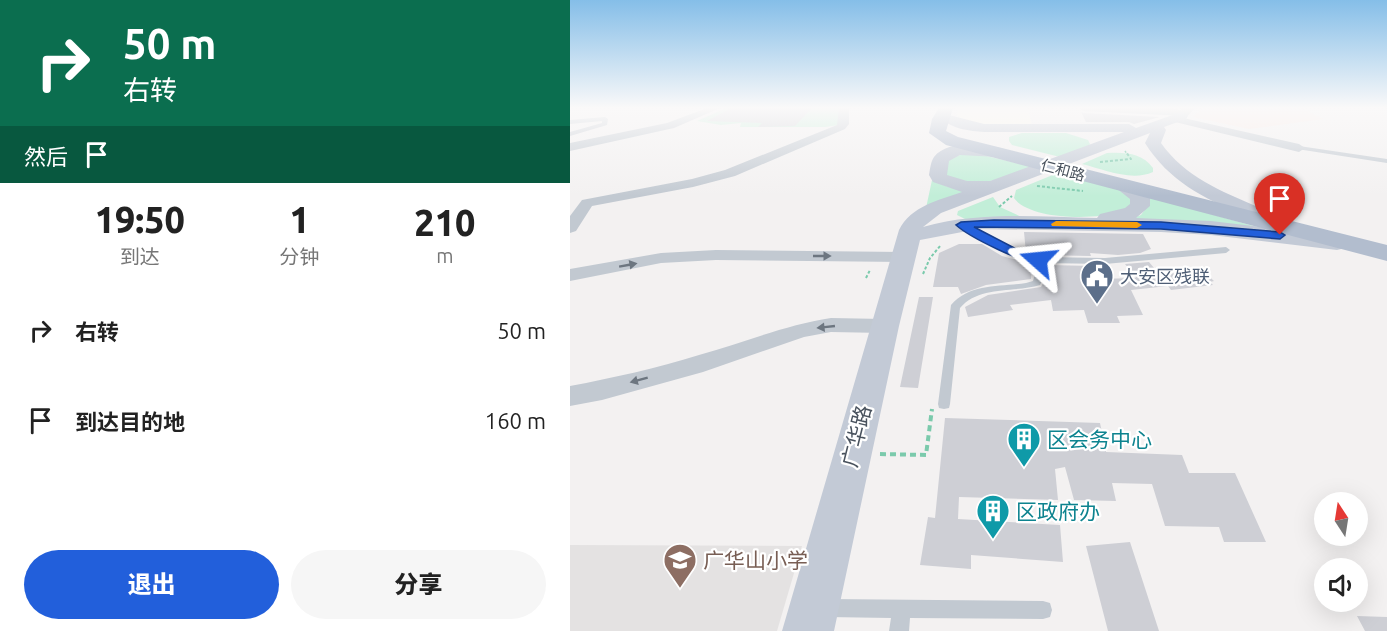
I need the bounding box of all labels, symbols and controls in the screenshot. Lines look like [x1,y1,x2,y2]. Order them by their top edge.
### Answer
text: 50 m [123,20,217,67]
icon: right [24,24,102,102]
text: 右转 [123,75,177,105]
icon: arrive [80,138,113,171]
text: 然后 [24,144,68,169]
street label: 仁和路 [1039,156,1087,184]
pin [1254,173,1305,235]
icon: arrive [1263,182,1296,215]
text: 19:50 [95,199,185,240]
text: 1 [289,199,310,240]
text: 210 [414,202,475,243]
position arrow [1006,228,1070,292]
text: m [436,244,453,267]
text: 到达 [120,245,160,268]
text: 分钟 [280,245,320,268]
one-way arrow [812,252,831,261]
public building icon: 大安区残联 [1079,258,1115,305]
one-way arrow [618,260,637,269]
place label: 大安区残联 [1120,266,1210,286]
icon: right [24,314,57,347]
text: 50 m [497,318,546,343]
text: 右转 [75,319,119,344]
one-way arrow [816,322,835,332]
one-way arrow [630,376,648,385]
street label: 广华路 [837,403,875,469]
icon: arrive [24,404,57,437]
text: 160 m [485,408,546,433]
text: 到达目的地 [75,409,185,434]
building icon: 区会务中心 [1006,421,1042,468]
place label: 区会务中心 [1047,427,1152,451]
north arrow [1314,492,1368,546]
map controls [1314,492,1368,612]
building icon: 区政府办 [975,493,1011,540]
place label: 区政府办 [1016,499,1100,523]
school or university icon: 广华山小学 [662,542,698,589]
place label: 广华山小学 [703,548,808,572]
button: 退出 [24,550,279,619]
button: 分享 [291,550,546,619]
button: sound [1314,558,1368,612]

